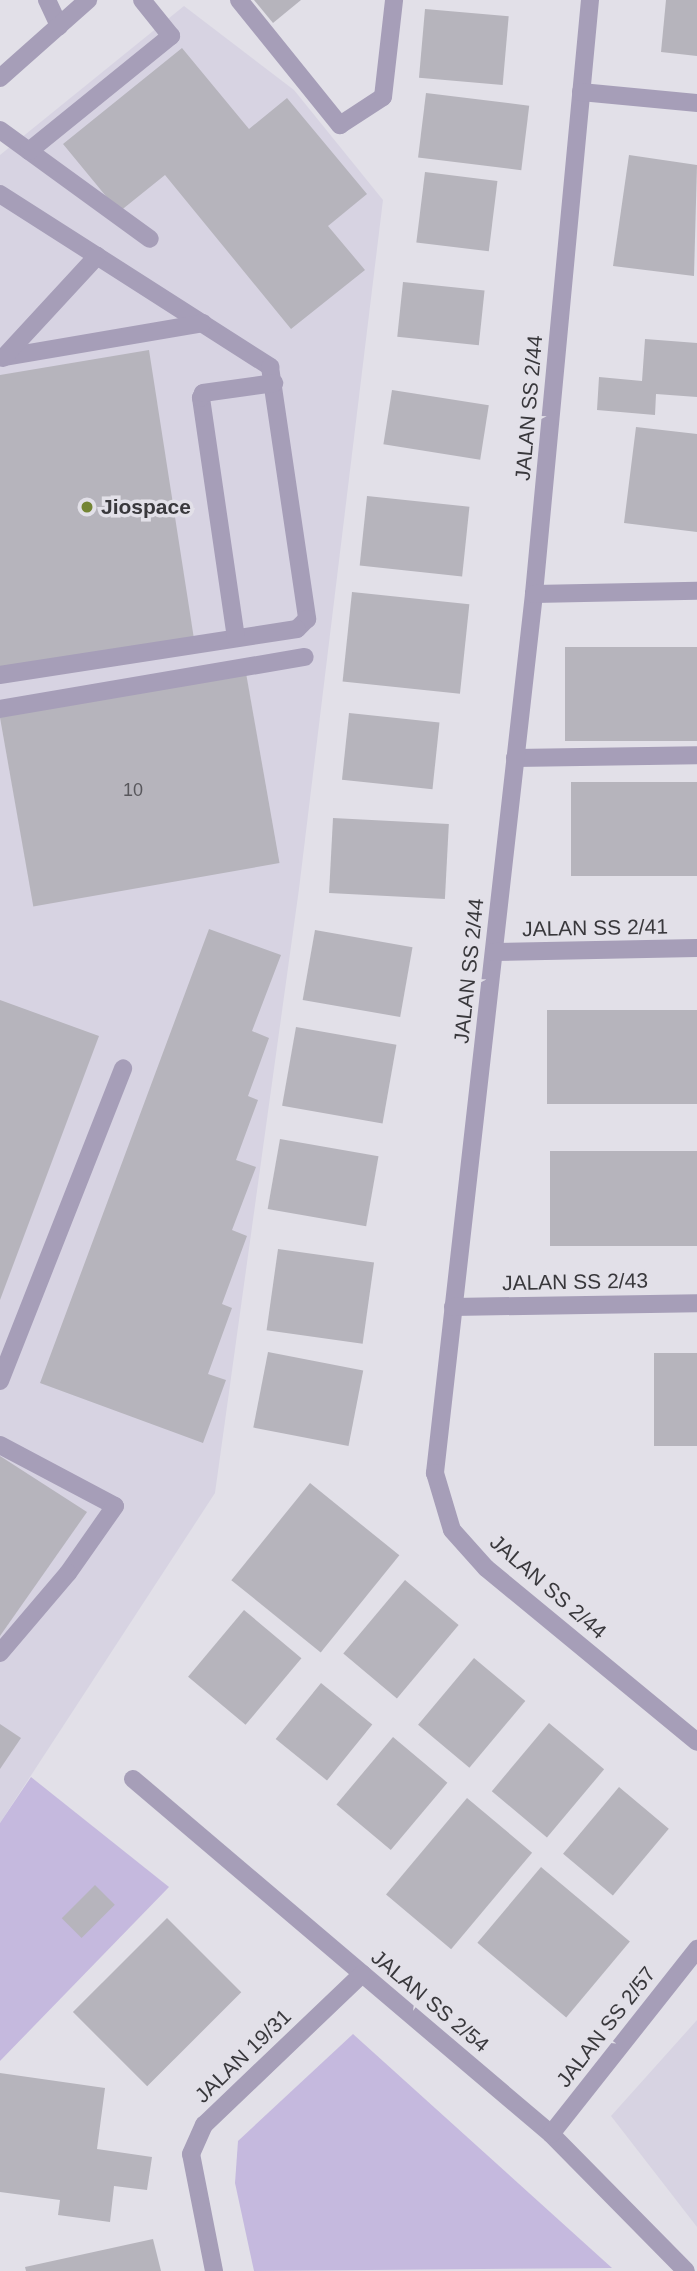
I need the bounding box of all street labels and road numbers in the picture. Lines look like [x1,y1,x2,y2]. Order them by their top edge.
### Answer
street label: JALAN SS 2/44 [510,334,548,482]
street label: JALAN SS 2/44 [449,897,489,1045]
street label: JALAN SS 2/41 [522,914,668,942]
street label: JALAN SS 2/43 [502,1268,648,1296]
street label: JALAN SS 2/44 [485,1530,611,1644]
street label: JALAN SS 2/54 [366,1944,494,2058]
street label: JALAN SS 2/57 [551,1962,661,2092]
street label: JALAN 19/31 [190,2004,296,2108]

